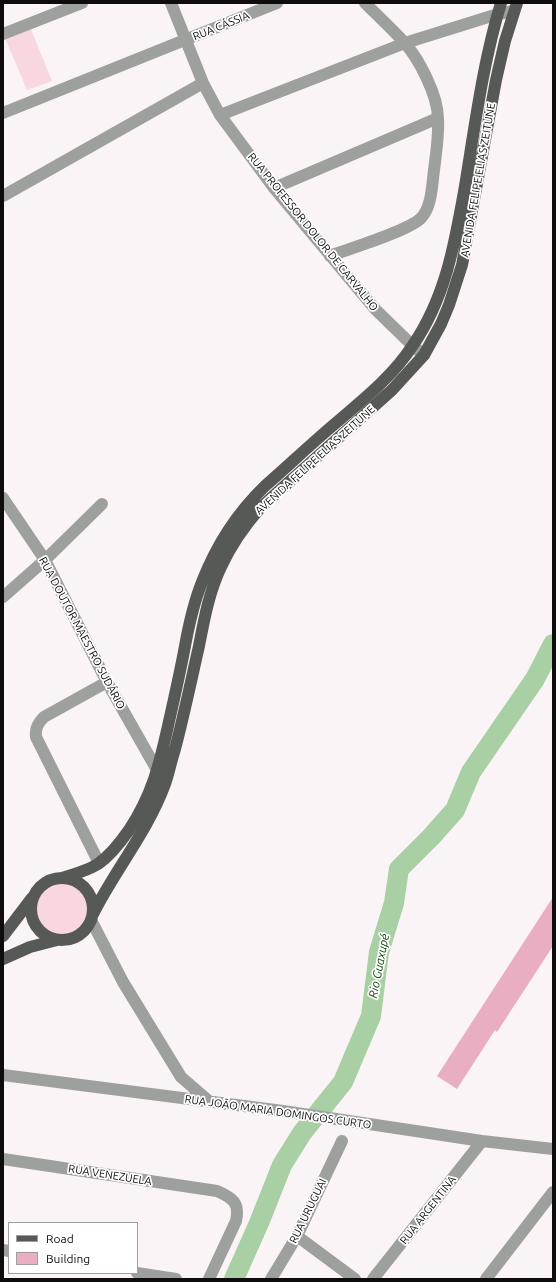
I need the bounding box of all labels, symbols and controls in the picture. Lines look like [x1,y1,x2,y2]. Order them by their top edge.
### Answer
street label: RUA CÁSSIA [191,9,251,43]
street label: AVENIDA FELIPE ELIAS ZEITUNE [458,102,498,258]
street label: RUA PROFESSOR DOLOR DE CARVALHO [245,150,381,314]
street label: AVENIDA FELIPE ELIAS ZEITUNE [252,403,378,517]
street label: RUA DOUTOR MAESTRO SUDÁRIO [36,555,128,711]
water label: Rio Guaxupé [366,933,392,999]
street label: RUA JOÃO MARIA DOMINGOS CURTO [184,1092,372,1132]
street label: RUA VENEZUELA [67,1162,153,1188]
street label: RUA ARGENTINA [397,1173,459,1247]
street label: RUA URUGUAI [287,1176,329,1246]
legend [8,1222,138,1274]
text: Road [46,1232,74,1245]
text: Building [46,1252,90,1265]

